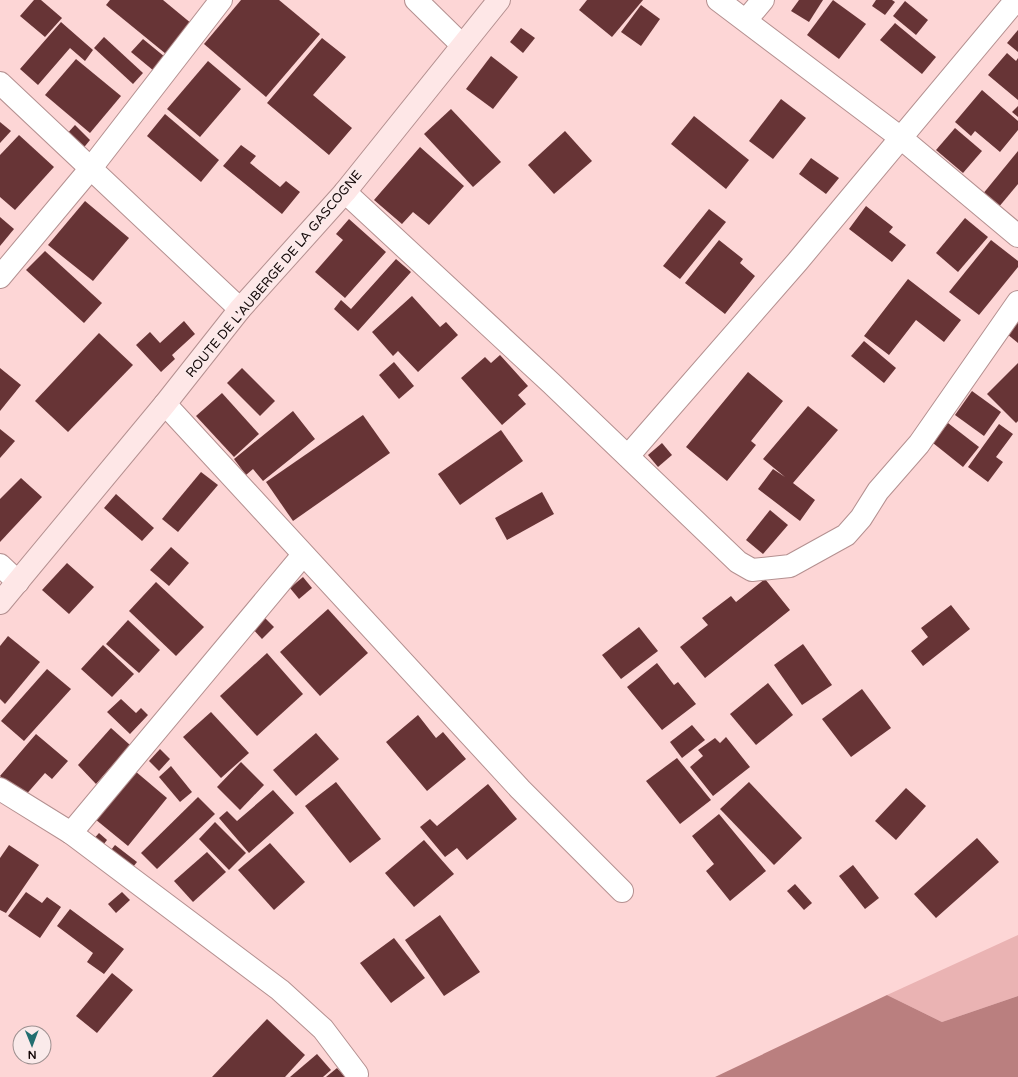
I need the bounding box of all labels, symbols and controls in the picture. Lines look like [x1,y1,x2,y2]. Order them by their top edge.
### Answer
street label: ROUTE DE L'AUBERGE DE LA GASCOGNE [182,167,366,381]
north arrow [12,1025,52,1065]
text: N [28,1048,37,1061]

